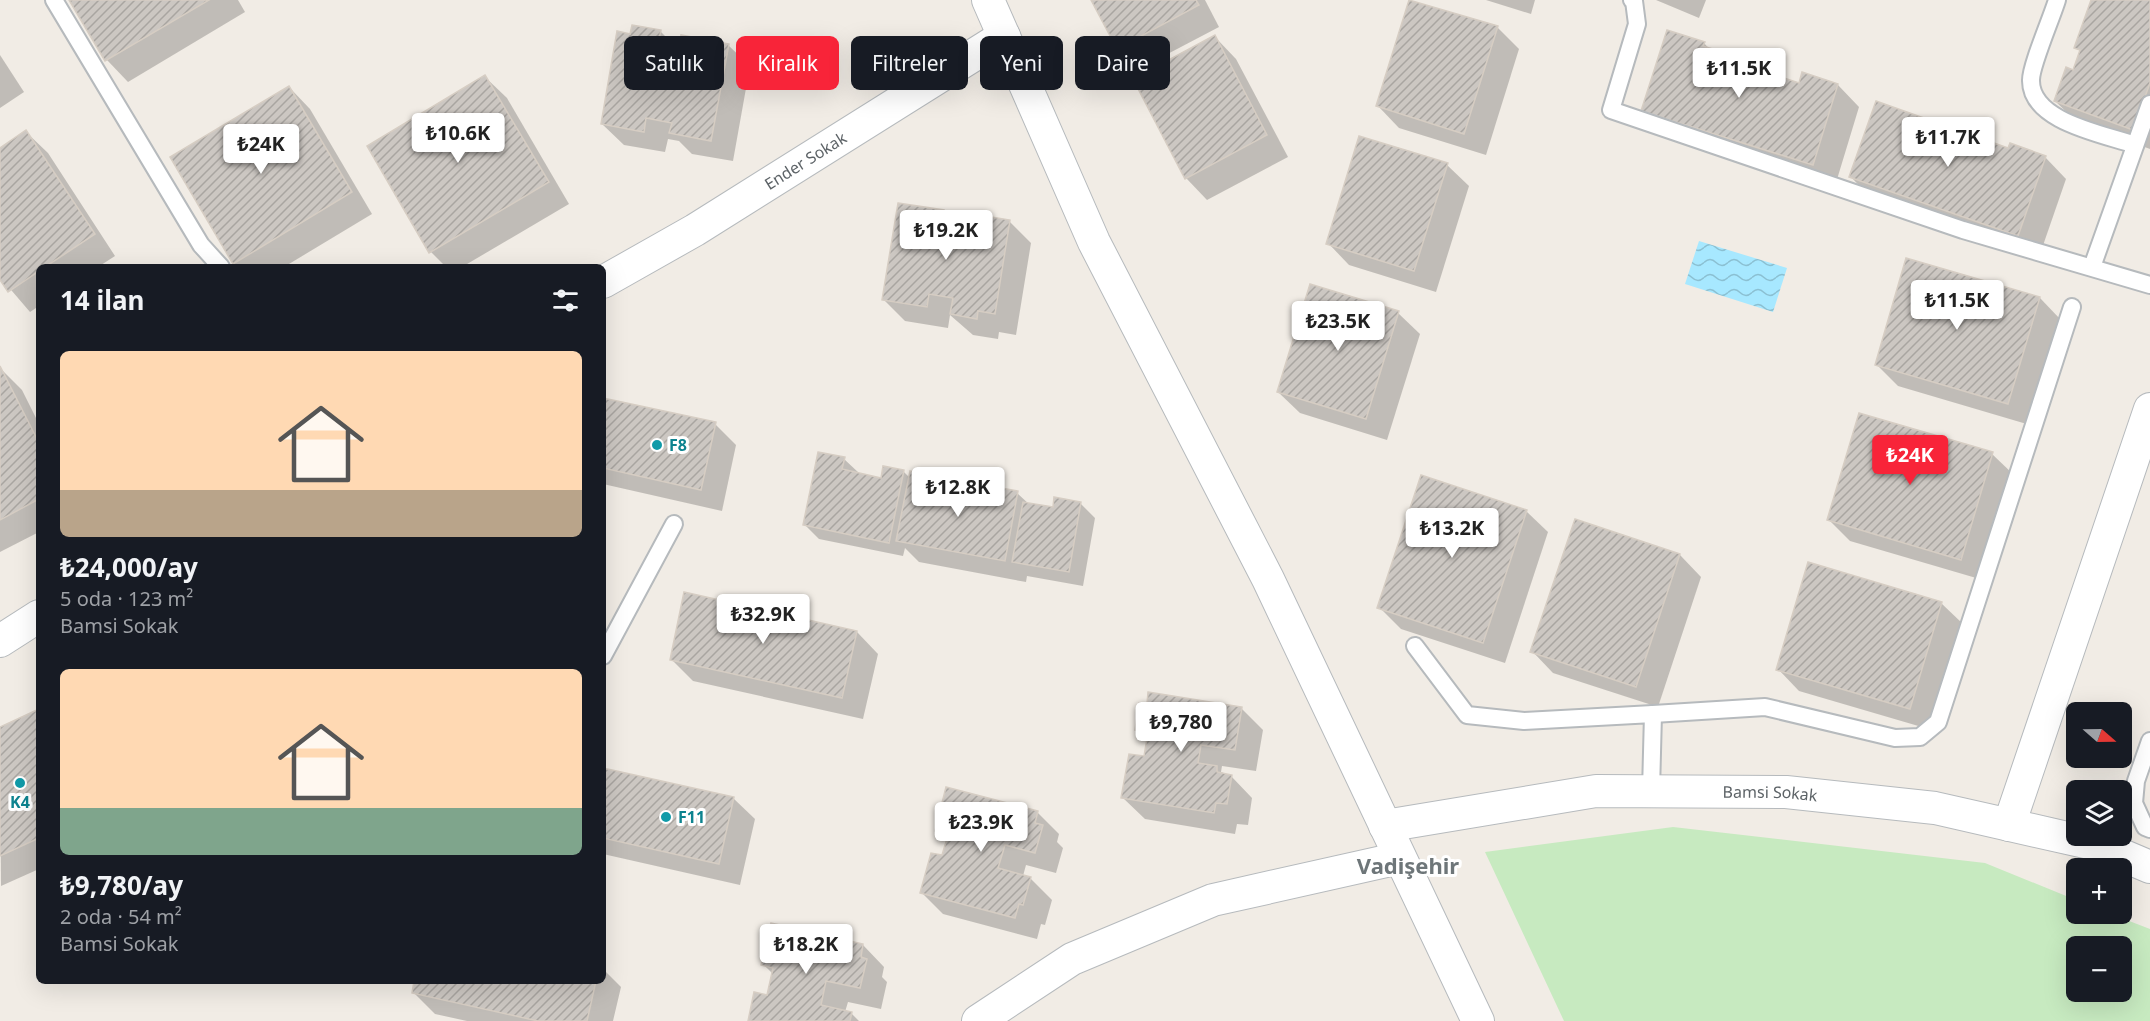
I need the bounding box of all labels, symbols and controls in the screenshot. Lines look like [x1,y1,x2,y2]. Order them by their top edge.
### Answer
chip: Satılık [624,36,724,90]
chip: Kiralık [736,36,839,90]
chip: Filtreler [851,36,968,90]
chip: Yeni [980,36,1063,90]
chip: Daire [1075,36,1170,90]
pin: ₺11.5K [1690,48,1788,99]
text: ₺11.5K [1707,54,1771,81]
pin: ₺10.6K [409,113,507,164]
pin: ₺11.7K [1899,117,1997,168]
text: ₺10.6K [426,119,490,146]
text: ₺11.7K [1916,123,1980,150]
pin: ₺24K [225,124,297,175]
street label: Ender Sokak [760,126,851,195]
text: ₺24K [237,130,285,157]
pin: ₺19.2K [897,210,995,261]
text: ₺19.2K [914,216,978,243]
pin: ₺11.5K [1908,280,2006,331]
text: 14 ilan [60,282,145,318]
icon: filters [549,284,582,317]
text: ₺11.5K [1925,286,1989,313]
pin: ₺23.5K [1289,301,1387,352]
text: ₺23.5K [1306,307,1370,334]
icon: home [267,390,375,498]
place label: F8 [669,434,687,456]
pin: ₺24K [1874,435,1946,486]
marker: F8 [650,438,664,452]
text: ₺24K [1886,441,1934,468]
pin: ₺12.8K [909,467,1007,518]
text: ₺12.8K [926,473,990,500]
pin: ₺13.2K [1403,508,1501,559]
text: ₺13.2K [1420,514,1484,541]
text: ₺24,000/ay [60,549,198,585]
text: 5 oda · 123 m² [60,585,193,612]
pin: ₺32.9K [714,594,812,645]
text: ₺32.9K [731,600,795,627]
text: Bamsi Sokak [60,612,179,639]
pin: ₺9,780 [1132,702,1230,753]
north arrow [2066,702,2132,768]
map controls [2066,702,2132,1002]
icon: home [267,708,375,816]
text: ₺9,780 [1150,708,1212,735]
marker: K4 [13,776,27,790]
button: layers [2066,780,2132,846]
street label: Bamsi Sokak [1723,781,1819,806]
place label: K4 [10,791,30,813]
pin: ₺23.9K [932,802,1030,853]
place label: F11 [678,806,705,828]
text: ₺23.9K [949,808,1013,835]
marker: F11 [659,810,673,824]
district label: Vadişehir [1357,850,1459,880]
button: + [2066,858,2132,924]
text: ₺9,780/ay [60,867,183,903]
text: 2 oda · 54 m² [60,903,182,930]
pin: ₺18.2K [757,924,855,975]
text: Bamsi Sokak [60,930,179,957]
text: ₺18.2K [774,930,838,957]
button: − [2066,936,2132,1002]

